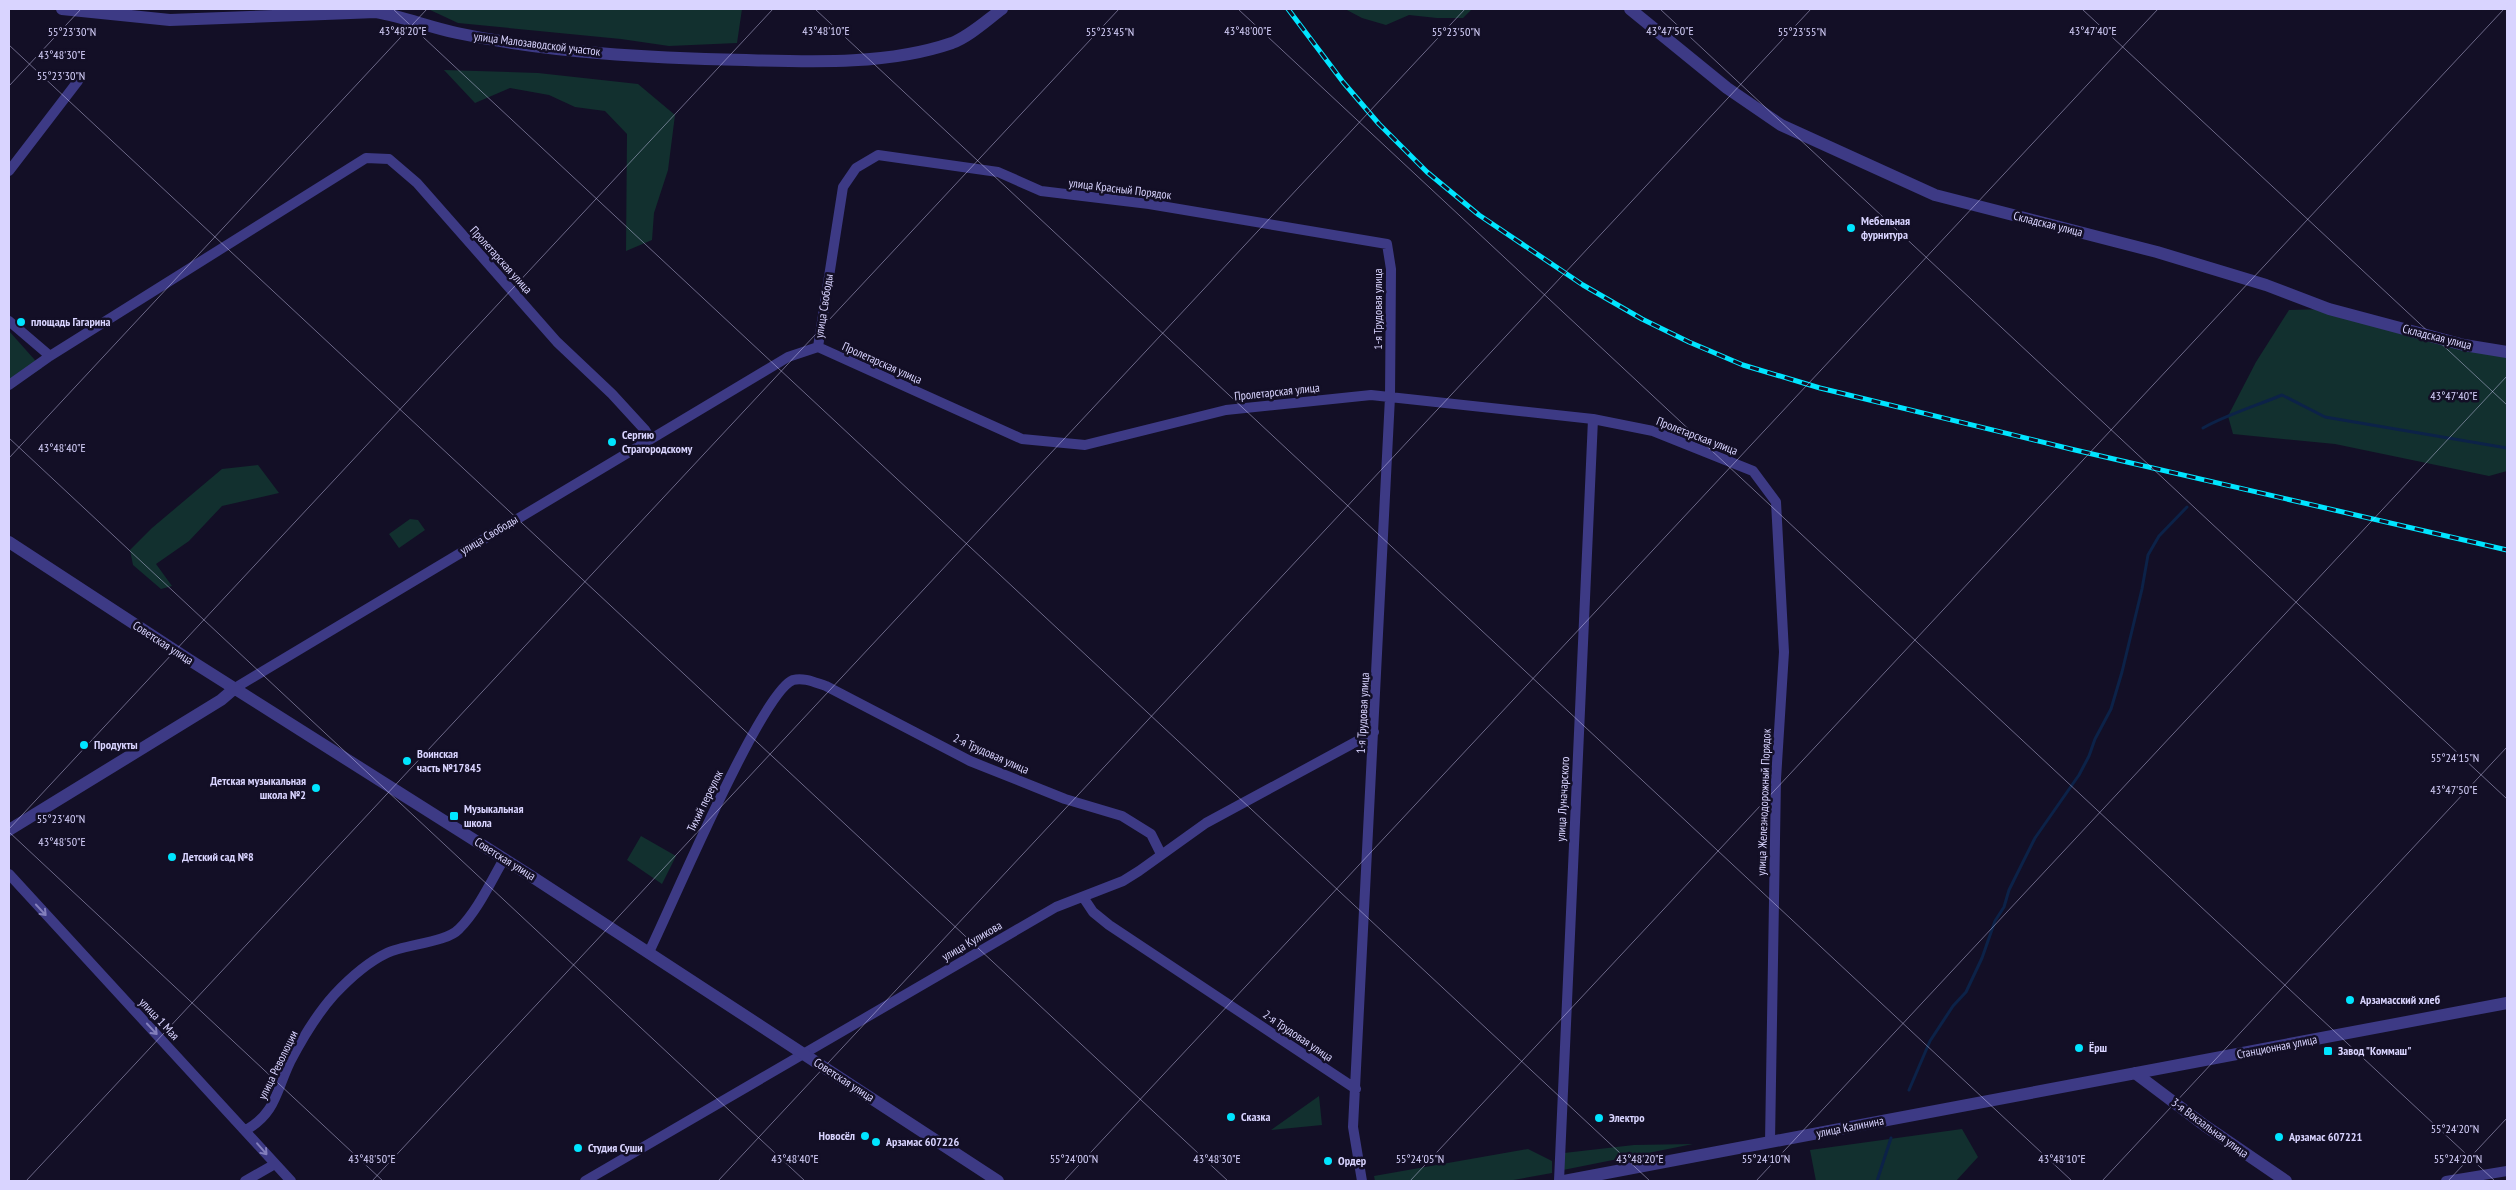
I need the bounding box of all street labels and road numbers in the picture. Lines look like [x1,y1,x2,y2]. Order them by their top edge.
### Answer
street label: улица Малозаводской участок [473,28,602,59]
street label: улица Красный Порядок [1068,175,1173,202]
street label: Складская улица [2012,208,2084,239]
street label: Пролетарская улица [467,223,536,297]
street label: 1-я Трудовая улица [1370,268,1385,350]
street label: улица Свободы [811,273,836,339]
street label: Складская улица [2401,321,2473,352]
street label: Пролетарская улица [840,338,925,387]
street label: Пролетарская улица [1233,380,1321,403]
street label: Пролетарская улица [1654,413,1740,458]
street label: улица Свободы [457,511,520,558]
street label: Советская улица [130,617,197,668]
street label: 1-я Трудовая улица [1353,672,1372,754]
street label: улица Железнодорожный Порядок [1753,728,1774,876]
street label: 2-я Трудовая улица [951,730,1032,777]
street label: улица Луначарского [1553,756,1572,842]
street label: Тихий переулок [683,767,726,834]
street label: Советская улица [472,834,539,883]
street label: улица Куликова [939,917,1005,964]
street label: улица 1 Мая [136,994,183,1043]
street label: 2-я Трудовая улица [1260,1007,1336,1065]
street label: улица Революции [254,1028,301,1102]
street label: Станционная улица [2235,1031,2319,1062]
street label: Советская улица [811,1054,878,1105]
street label: 3-я Вокзальная улица [2169,1095,2252,1161]
street label: улица Калинина [1815,1113,1885,1140]

